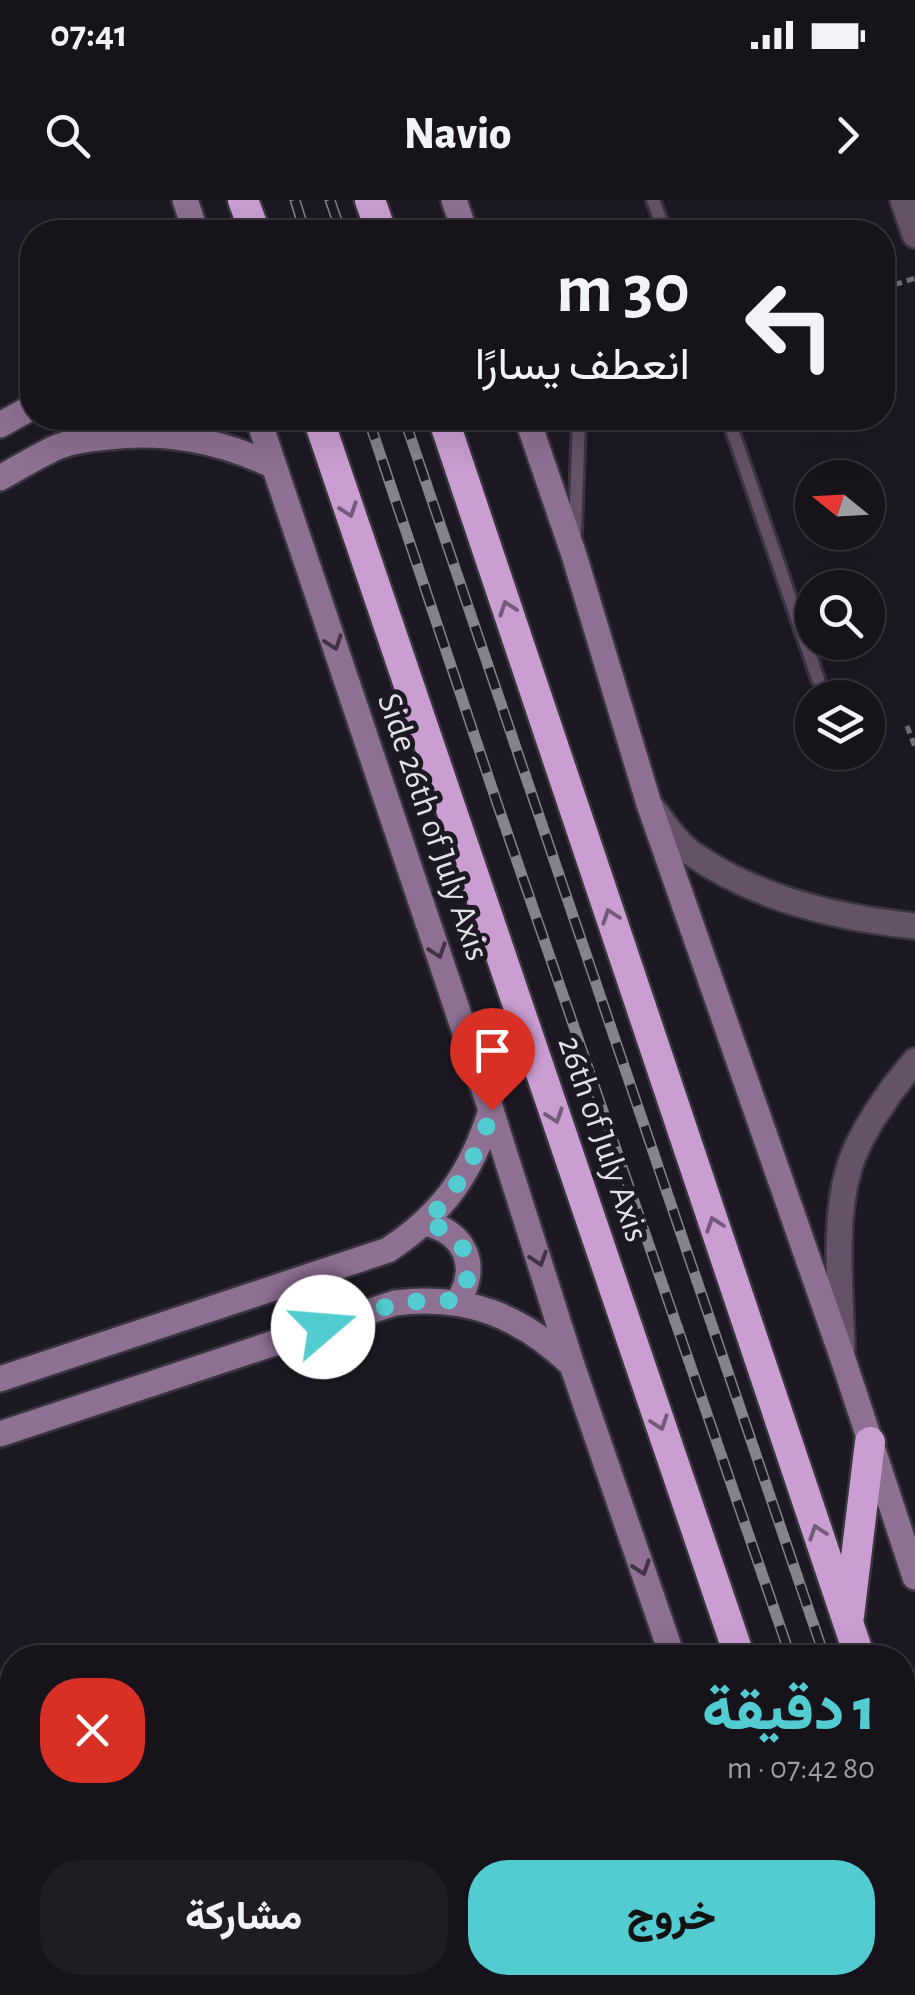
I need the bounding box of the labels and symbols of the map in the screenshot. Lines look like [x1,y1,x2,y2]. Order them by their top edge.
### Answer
north arrow [795,460,885,550]
one-way arrow [337,500,358,517]
one-way arrow [498,600,518,617]
one-way arrow [322,633,343,650]
street label: Side 26th of July Axis [371,689,495,965]
one-way arrow [602,908,622,925]
one-way arrow [426,941,446,958]
pin [450,1008,535,1111]
street label: 26th of July Axis [551,1032,655,1246]
one-way arrow [544,1106,564,1123]
one-way arrow [705,1216,725,1233]
one-way arrow [527,1250,548,1267]
position arrow [271,1275,375,1379]
one-way arrow [648,1414,669,1431]
one-way arrow [809,1525,829,1542]
one-way arrow [630,1558,651,1575]

